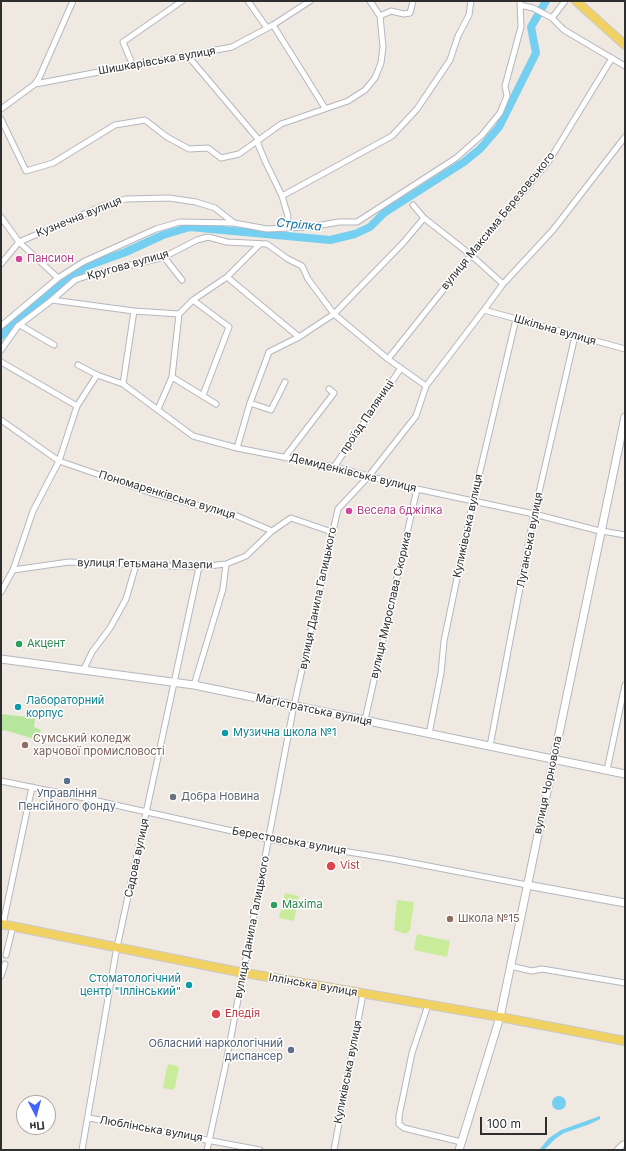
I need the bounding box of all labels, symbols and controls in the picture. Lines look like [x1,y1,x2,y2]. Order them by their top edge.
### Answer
street label: Шишкарівська вулиця [97,44,217,78]
street label: вулиця Максима Березовського [438,149,558,293]
street label: Кузнечна вулиця [34,194,124,240]
water label: Стрілка [276,216,322,234]
street label: Кругова вулиця [86,247,170,283]
place label: Пансион [27,252,74,266]
marker: Пансион [14,254,24,264]
street label: Шкільна вулиця [512,312,598,348]
street label: проїзд Паляниці [337,377,397,457]
street label: Демиденківська вулиця [288,451,418,495]
street label: Пономаренківська вулиця [97,468,237,522]
street label: Куликівська вулиця [451,473,485,579]
street label: Луганська вулиця [514,491,546,589]
place label: Весела бджілка [357,504,442,518]
marker: Весела бджілка [344,506,354,516]
street label: вулиця Данила Галицького [296,526,340,670]
street label: вулиця Мирослава Скорика [368,530,414,680]
street label: вулиця Гетьмана Мазепи [77,556,213,572]
place label: Акцент [27,637,65,651]
marker: Акцент [14,639,24,649]
street label: Маґістратська вулиця [255,691,373,729]
place label: Лабораторний корпус [26,694,104,720]
marker: Лабораторний корпус [13,702,23,712]
place label: Музична школа №1 [233,726,336,740]
marker: Музична школа №1 [220,728,230,738]
place label: Сумський коледж харчової промисловості [33,732,165,758]
street label: вулиця Чорновола [531,735,565,835]
marker: Сумський коледж харчової промисловості [20,740,30,750]
marker: Управління Пенсійного фонду [62,776,72,786]
place label: Управління Пенсійного фонду [18,787,116,813]
place label: Добра Новина [181,790,259,804]
marker: Добра Новина [168,792,178,802]
street label: Садова вулиця [122,817,152,899]
street label: Берестовська вулиця [231,824,347,858]
street label: вулиця Данила Галицького [232,855,272,999]
place label: Vist [340,859,360,873]
marker: Vist [325,860,337,872]
place label: Maxima [282,898,323,912]
marker: Maxima [269,900,279,910]
place label: Школа №15 [458,912,520,926]
marker: Школа №15 [445,914,455,924]
street label: Іллінська вулиця [268,971,358,999]
place label: Стоматологічний центр "Іллінський" [80,972,181,998]
marker: Стоматологічний центр "Іллінський" [184,980,194,990]
place label: Еледія [225,1007,260,1021]
marker: Еледія [210,1008,222,1020]
street label: Куликівська вулиця [331,1019,365,1125]
place label: Обласний наркологічний диспансер [149,1037,283,1063]
marker: Обласний наркологічний диспансер [286,1045,296,1055]
north arrow [16,1095,56,1135]
scale bar [482,1109,549,1135]
street label: Люблінська вулиця [98,1113,204,1145]
text: 100 m [487,1116,521,1131]
text: Пн [29,1118,45,1134]

